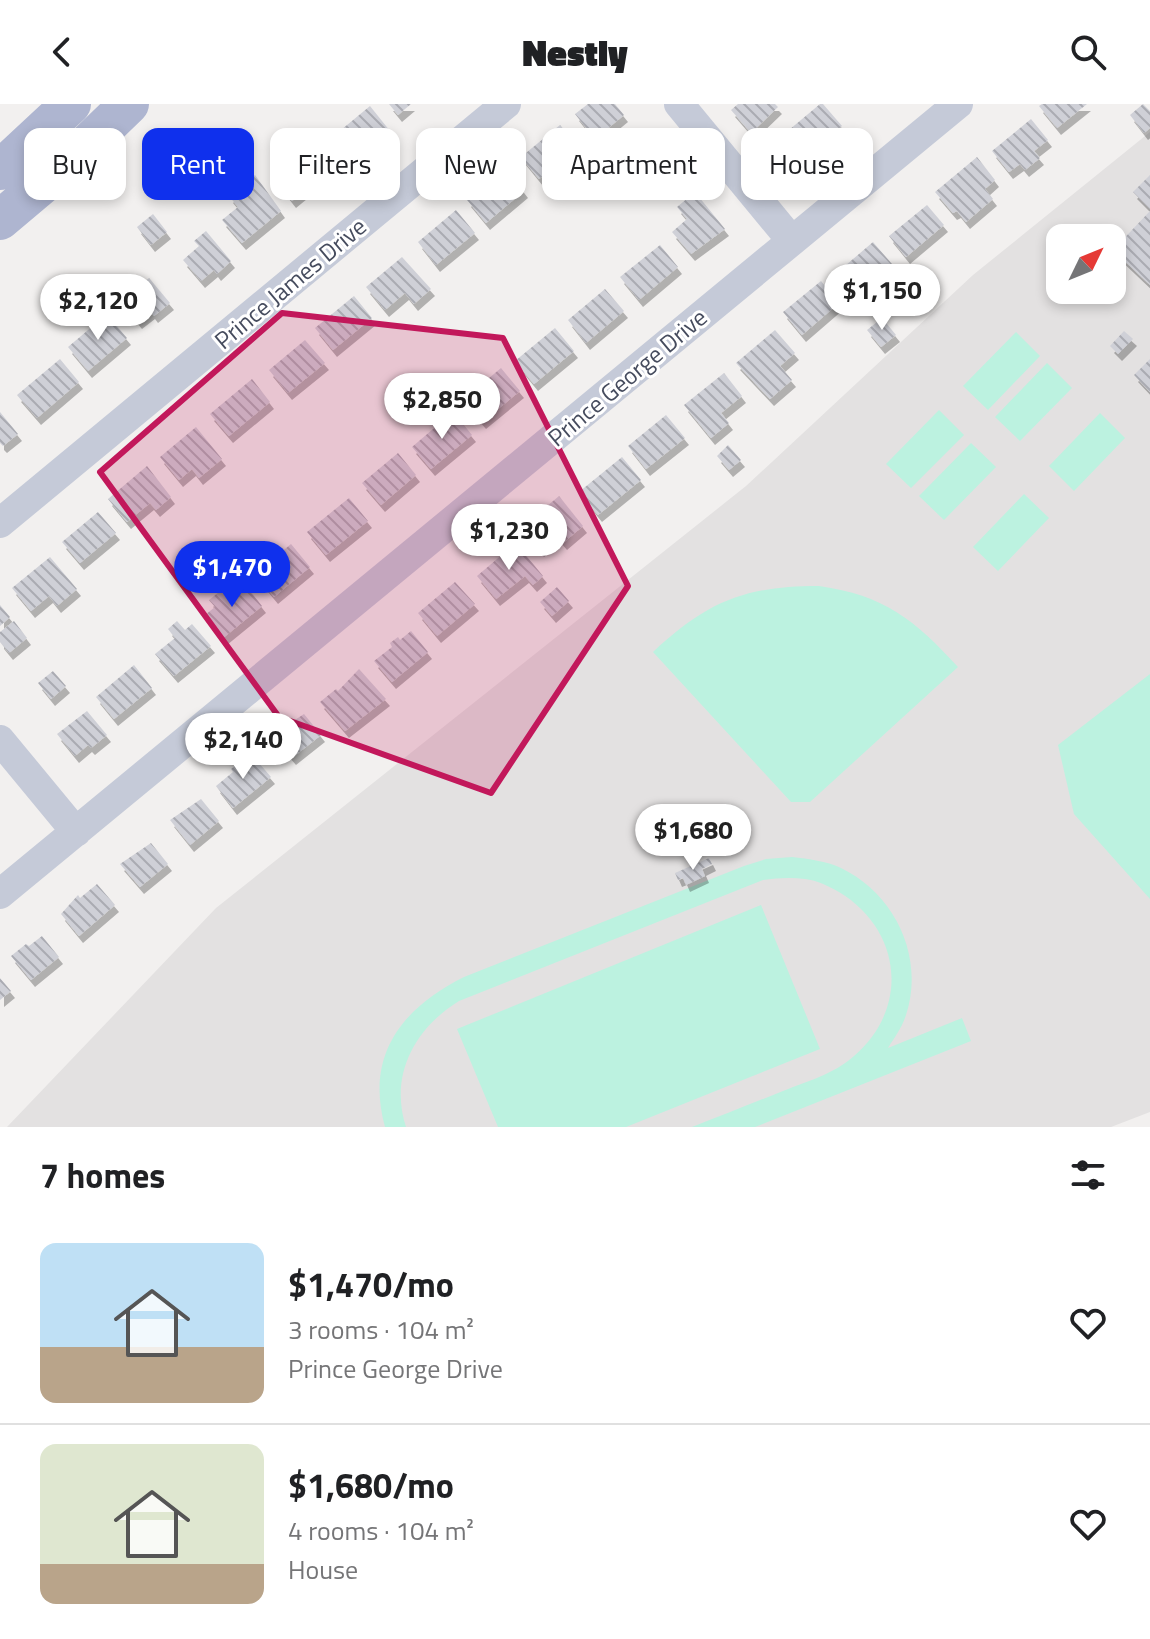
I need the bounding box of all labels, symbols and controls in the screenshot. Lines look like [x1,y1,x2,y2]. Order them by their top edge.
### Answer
text: Nestly [522,25,628,80]
icon: back [40,30,84,74]
icon: search [1066,30,1110,74]
chip: Buy [24,128,126,200]
chip: Rent [142,128,254,200]
chip: Filters [270,128,400,200]
chip: New [416,128,526,200]
chip: Apartment [542,128,725,200]
chip: House [741,128,873,200]
street label: Prince James Drive [206,209,374,357]
north arrow [1046,224,1126,304]
map controls [1046,224,1126,304]
pin: $1,150 [817,264,947,332]
text: $1,150 [842,270,922,309]
pin: $2,120 [33,274,163,342]
text: $2,120 [58,280,138,319]
street label: Prince George Drive [539,299,715,455]
pin: $2,850 [377,373,507,441]
text: $2,850 [402,379,482,418]
pin: $1,230 [444,504,574,572]
text: $1,230 [469,510,549,549]
pin: $1,470 [167,541,297,609]
text: $1,470 [192,547,272,586]
pin: $2,140 [178,713,308,781]
text: $2,140 [203,719,283,758]
pin: $1,680 [628,804,758,872]
text: $1,680 [653,810,733,849]
text: 7 homes [40,1149,165,1201]
icon: filters [1066,1153,1110,1197]
text: $1,470/mo [288,1258,454,1310]
icon: home [104,1275,200,1371]
icon: heart [1066,1301,1110,1345]
text: 3 rooms · 104 m² [288,1310,474,1349]
text: Prince George Drive [288,1349,503,1388]
text: $1,680/mo [288,1459,454,1511]
icon: home [104,1476,200,1572]
icon: heart [1066,1502,1110,1546]
text: 4 rooms · 104 m² [288,1511,474,1550]
text: House [288,1550,358,1589]

